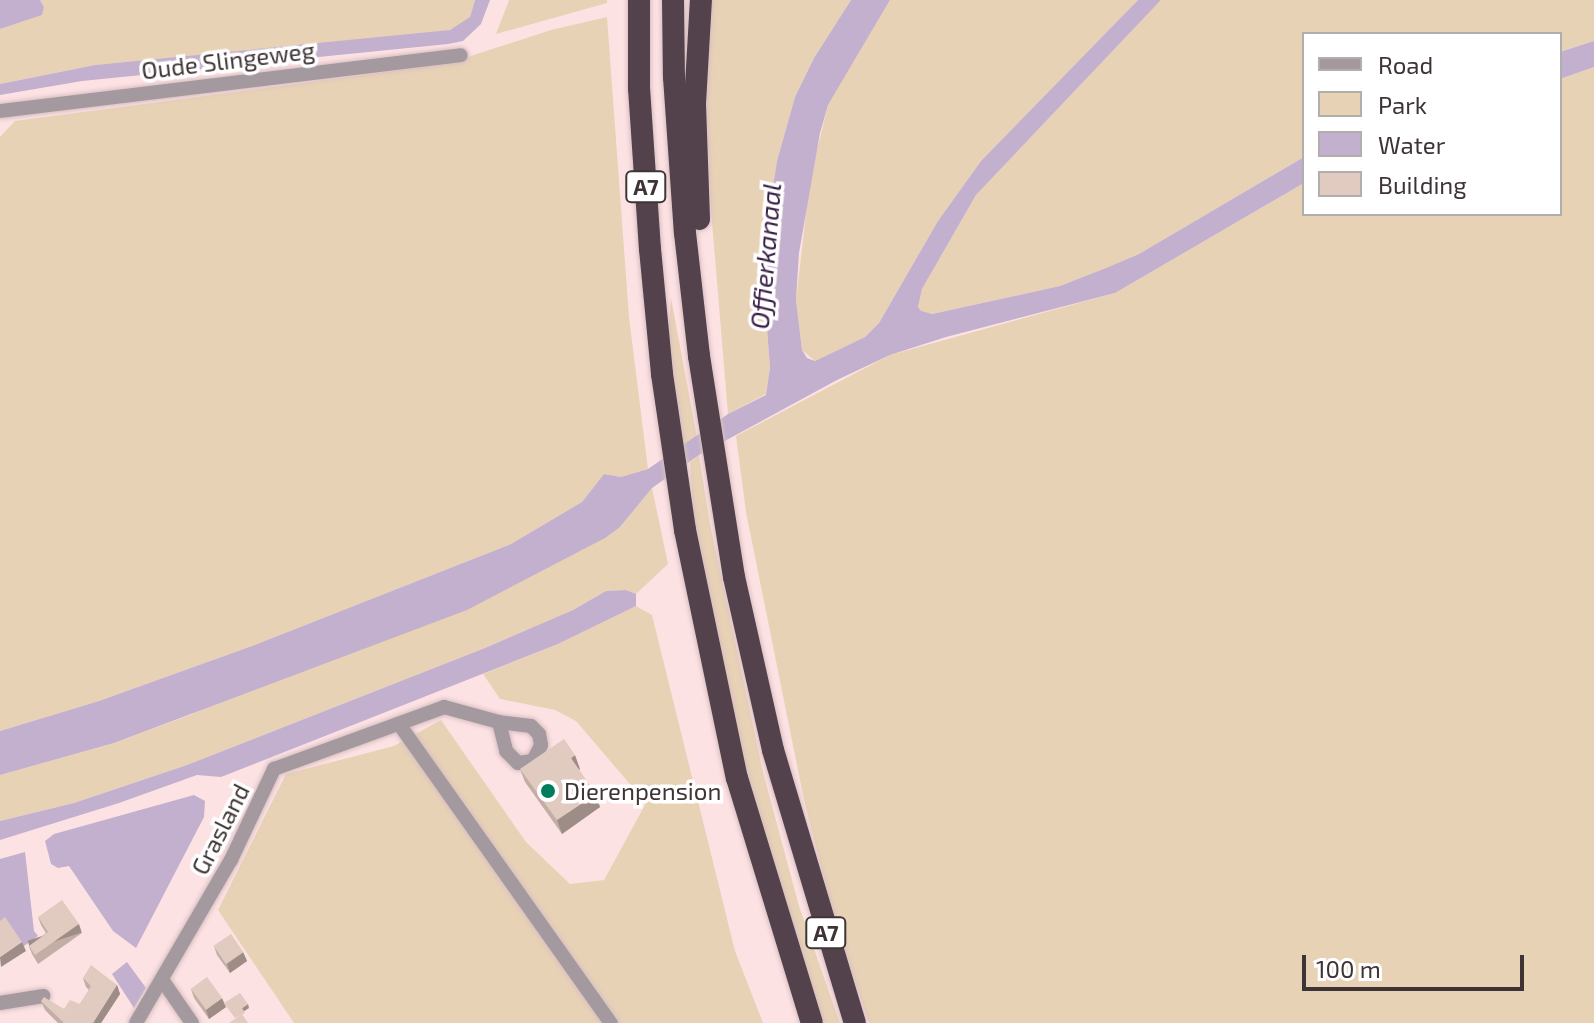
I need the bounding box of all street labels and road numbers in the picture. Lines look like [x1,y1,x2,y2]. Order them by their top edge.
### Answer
street label: Oude Slingeweg [140,35,316,85]
road number: A7 [624,169,668,205]
street label: Grasland [185,779,255,879]
road number: A7 [804,915,848,951]

